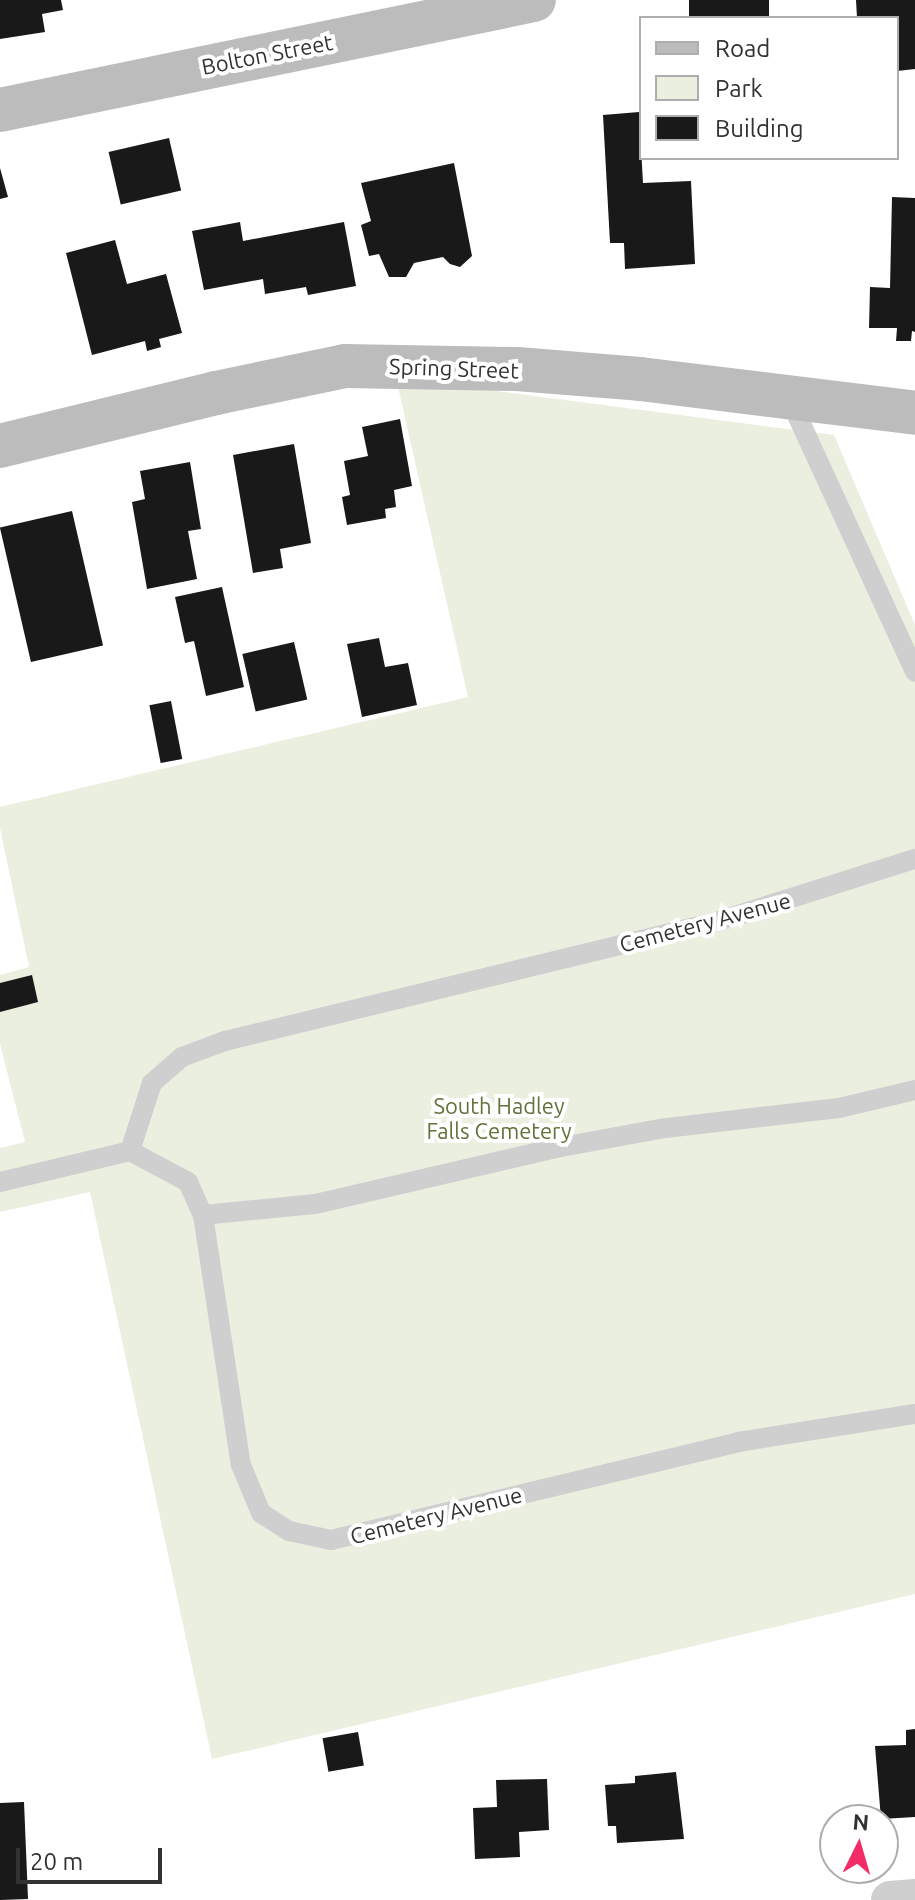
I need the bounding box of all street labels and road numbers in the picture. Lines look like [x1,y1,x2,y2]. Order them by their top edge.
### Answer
street label: Bolton Street [199,28,335,80]
street label: Spring Street [389,353,519,383]
street label: Cemetery Avenue [617,886,793,958]
street label: Cemetery Avenue [347,1481,525,1549]

